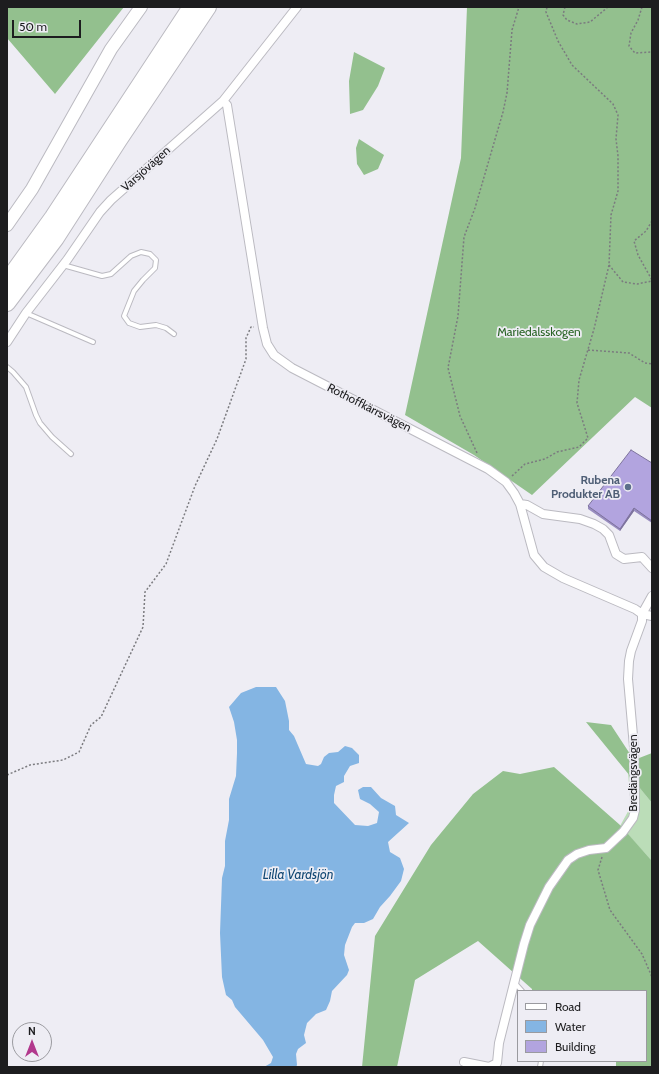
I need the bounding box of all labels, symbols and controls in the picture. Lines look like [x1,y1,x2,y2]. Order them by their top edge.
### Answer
scale bar [14,12,83,38]
text: 50 m [19,19,47,34]
street label: Varsjövägen [119,143,173,195]
park label: Mariedalsskogen [497,325,581,339]
street label: Rothoffkärrsvägen [324,381,414,435]
place label: Rubena Produkter AB [551,473,620,501]
marker: Rubena Produkter AB [623,482,633,492]
street label: Bredängsvägen [626,734,640,812]
water label: Lilla Vardsjön [263,867,333,883]
legend [517,990,647,1062]
text: Road [555,999,581,1014]
text: Water [555,1019,585,1034]
north arrow [12,1022,52,1062]
text: N [28,1024,36,1038]
text: Building [555,1039,596,1054]

